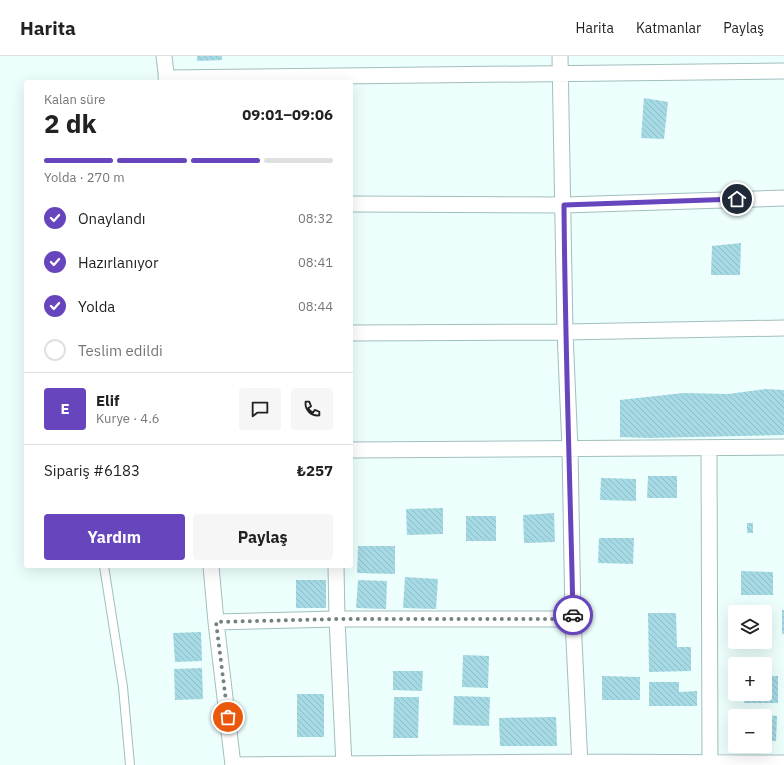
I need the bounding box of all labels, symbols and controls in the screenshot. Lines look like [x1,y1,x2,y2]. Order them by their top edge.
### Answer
text: Harita [20,16,76,40]
text: Harita [576,19,614,37]
text: Katmanlar [636,19,701,37]
text: Paylaş [723,19,764,37]
text: Kalan süre [44,91,105,108]
text: 09:01–09:06 [242,105,333,124]
text: 2 dk [44,106,97,140]
text: Yolda · 270 m [44,169,125,186]
pin [720,182,754,216]
icon: home [726,188,748,210]
icon: check [44,207,66,229]
text: Onaylandı [78,209,146,228]
text: 08:32 [298,210,333,227]
icon: check [44,251,66,273]
text: Hazırlanıyor [78,253,159,272]
text: 08:41 [298,254,333,271]
icon: check [44,295,66,317]
text: Yolda [78,297,115,316]
text: 08:44 [298,298,333,315]
text: Teslim edildi [78,341,163,360]
button: chat [239,388,281,430]
button: phone [291,388,333,430]
text: Elif [96,391,119,410]
text: E [60,399,70,418]
text: Kurye · 4.6 [96,410,159,427]
text: Sipariş #6183 [44,461,140,480]
text: ₺257 [297,461,333,480]
button: Yardım [44,514,185,560]
button: Paylaş [193,514,333,560]
courier [553,595,593,635]
icon: car [562,604,584,626]
map controls [728,605,772,753]
button: layers [728,605,772,649]
button: + [728,657,772,701]
pin [211,700,245,734]
icon: bag [217,706,239,728]
button: − [728,709,772,753]

